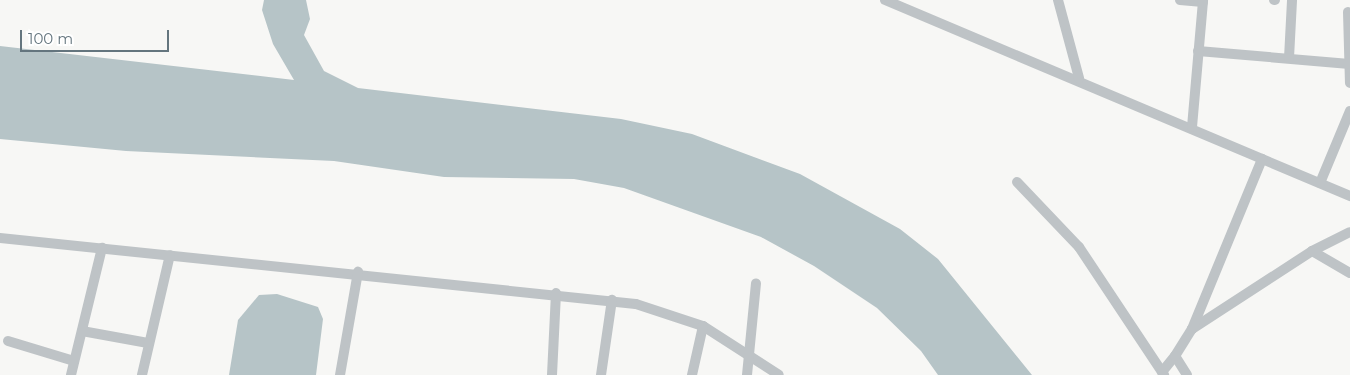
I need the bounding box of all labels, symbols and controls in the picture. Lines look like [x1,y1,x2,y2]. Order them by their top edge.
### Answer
scale bar [22,20,171,52]
text: 100 m [28,29,73,48]

